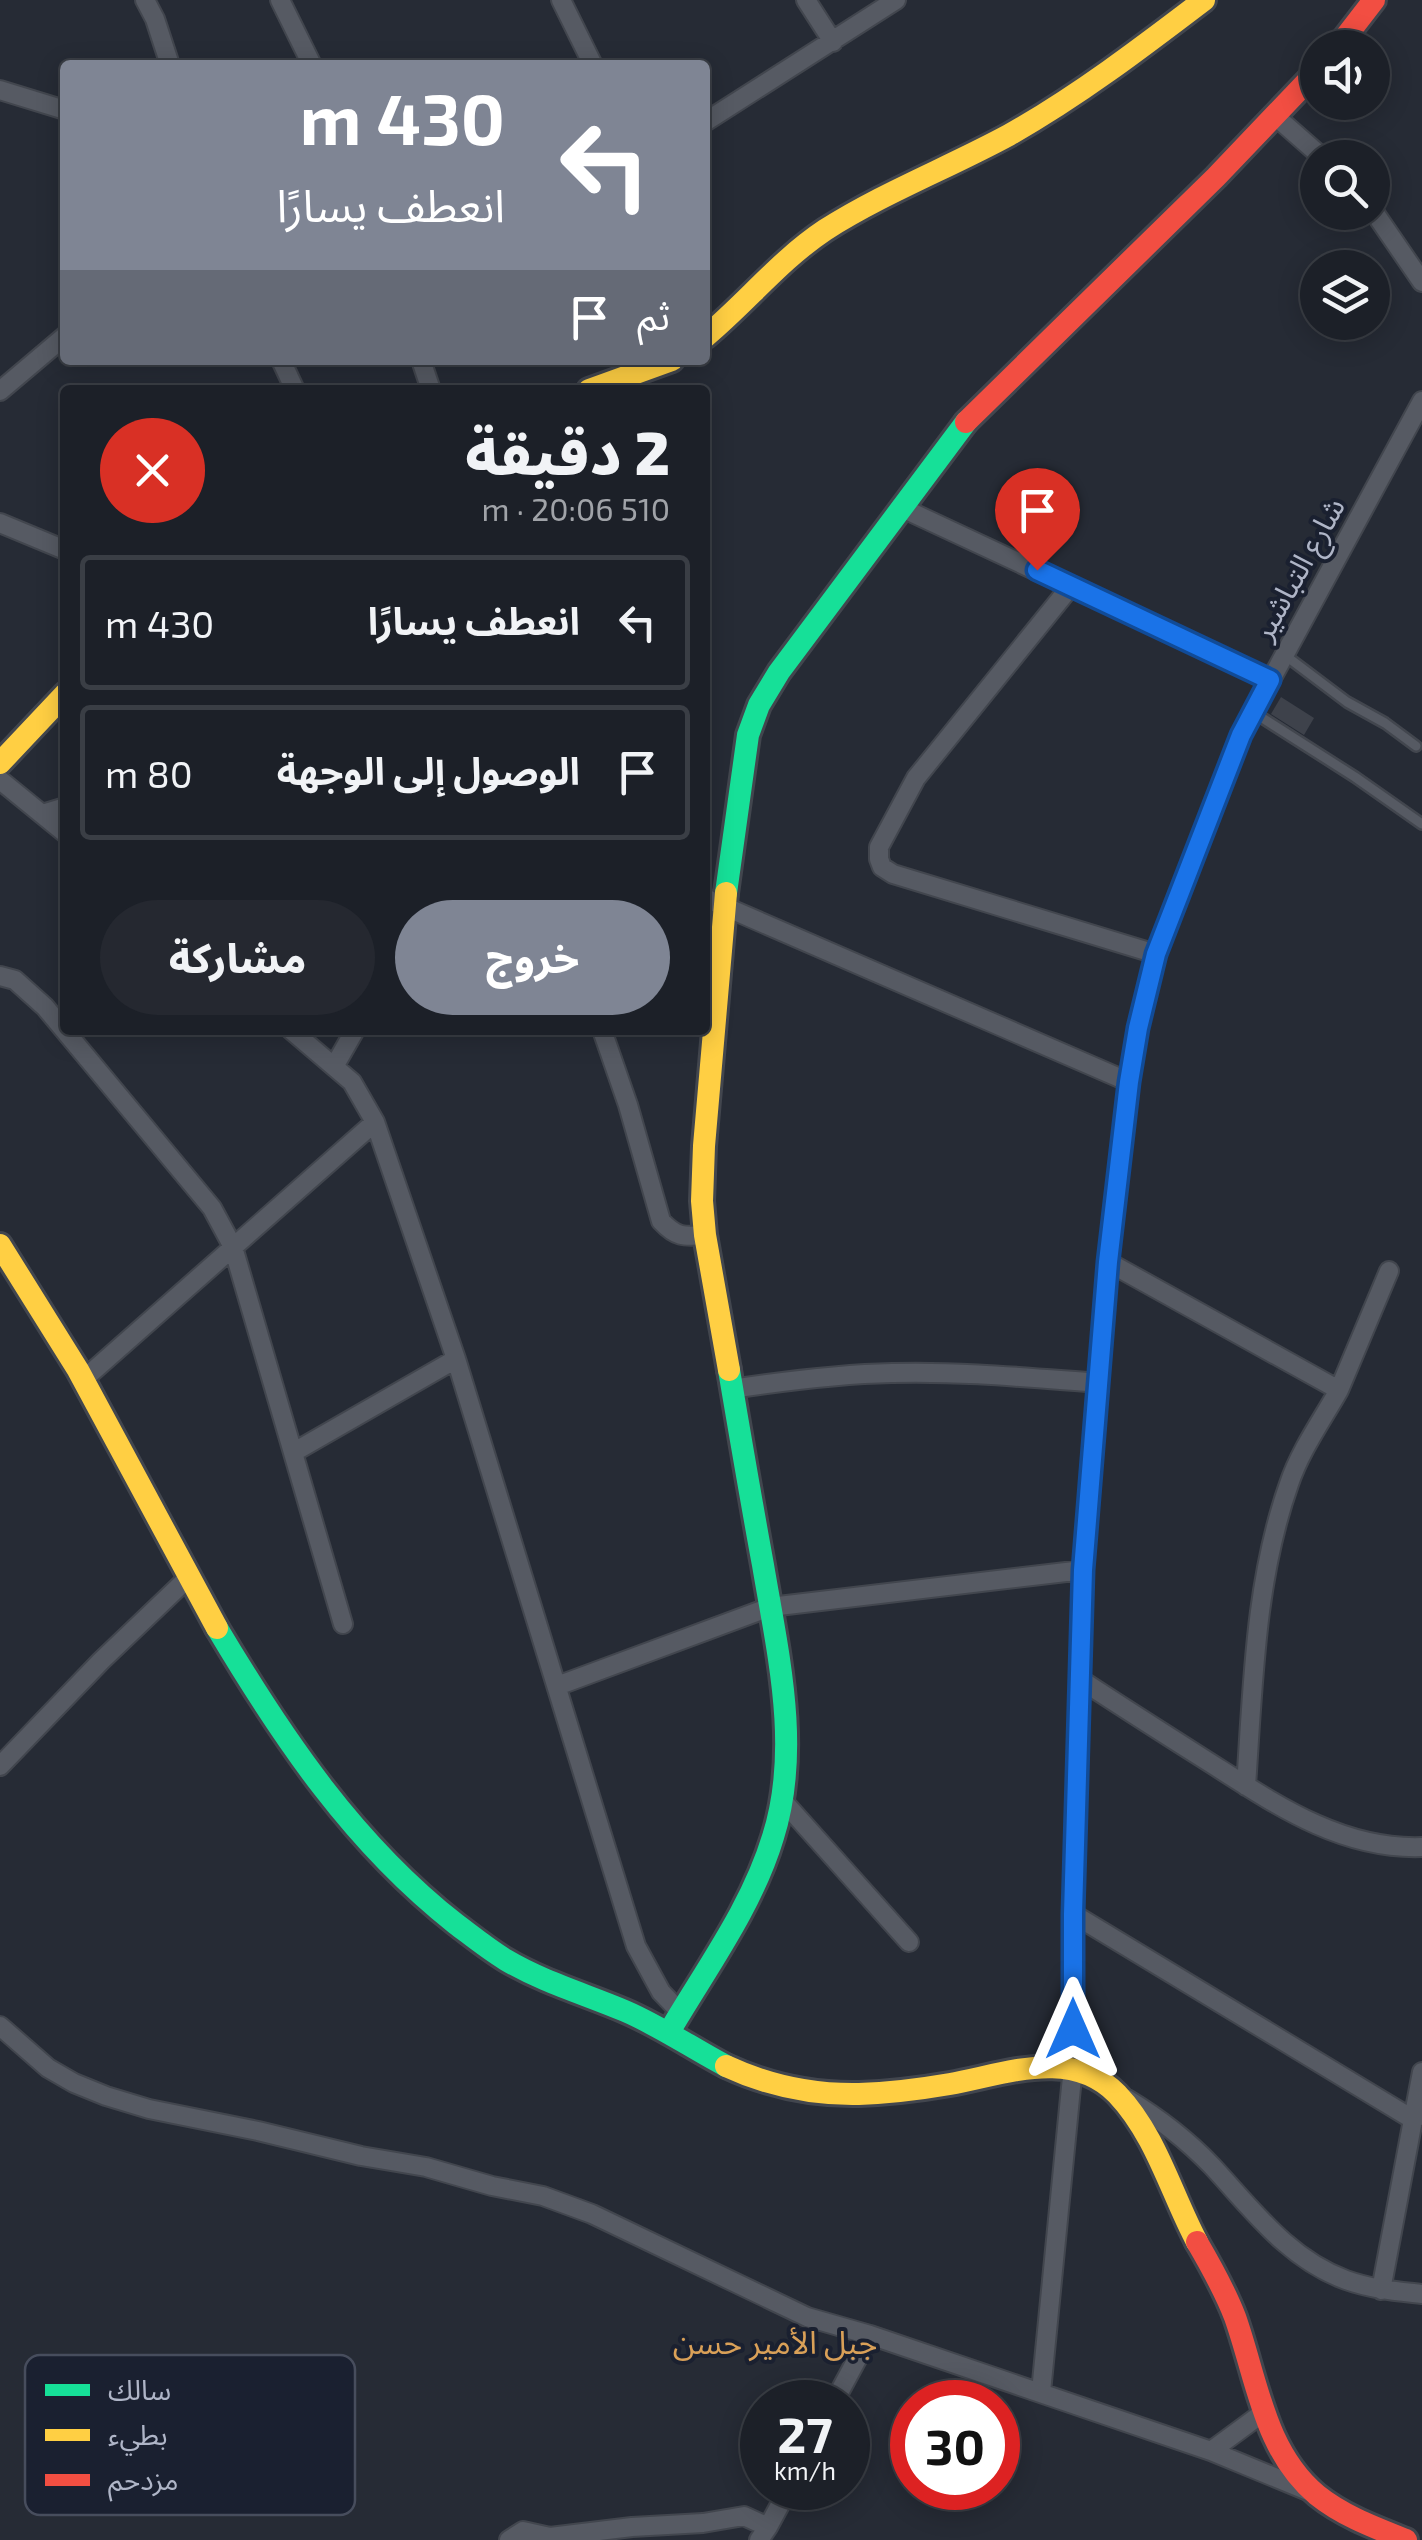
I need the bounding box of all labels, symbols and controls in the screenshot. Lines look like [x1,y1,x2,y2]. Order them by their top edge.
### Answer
map controls [1300,30,1390,340]
button: sound [1300,30,1390,120]
text: 430 m [300,75,505,159]
icon: left [540,100,670,230]
button: search [1300,140,1390,230]
text: انعطف يسارًا [276,177,505,231]
button: layers [1300,250,1390,340]
icon: arrive [562,290,617,345]
text: ثم [637,292,670,338]
text: 2 دقيقة [465,415,670,487]
button: close [100,418,205,523]
pin [995,468,1080,571]
icon: arrive [1010,483,1065,538]
text: 510 m · 20:06 [481,489,670,527]
street label: شارع التباشير [1243,491,1356,649]
icon: left [610,595,665,650]
text: انعطف يسارًا [368,597,580,643]
text: 430 m [105,600,214,646]
icon: arrive [610,745,665,800]
text: الوصول إلى الوجهة [277,747,580,793]
text: 80 m [105,750,193,796]
button: مشاركة [100,900,375,1015]
button: خروج [395,900,670,1015]
position arrow [1021,1977,1125,2081]
district label: جبل الأمير حسن [673,2322,877,2362]
legend [25,2355,355,2515]
text: سالك [108,2372,171,2406]
speed limit sign: 30 [890,2380,1020,2510]
text: 27 [777,2403,833,2463]
text: بطيء [108,2417,168,2456]
text: km/h [774,2455,836,2485]
text: مزدحم [108,2462,179,2502]

